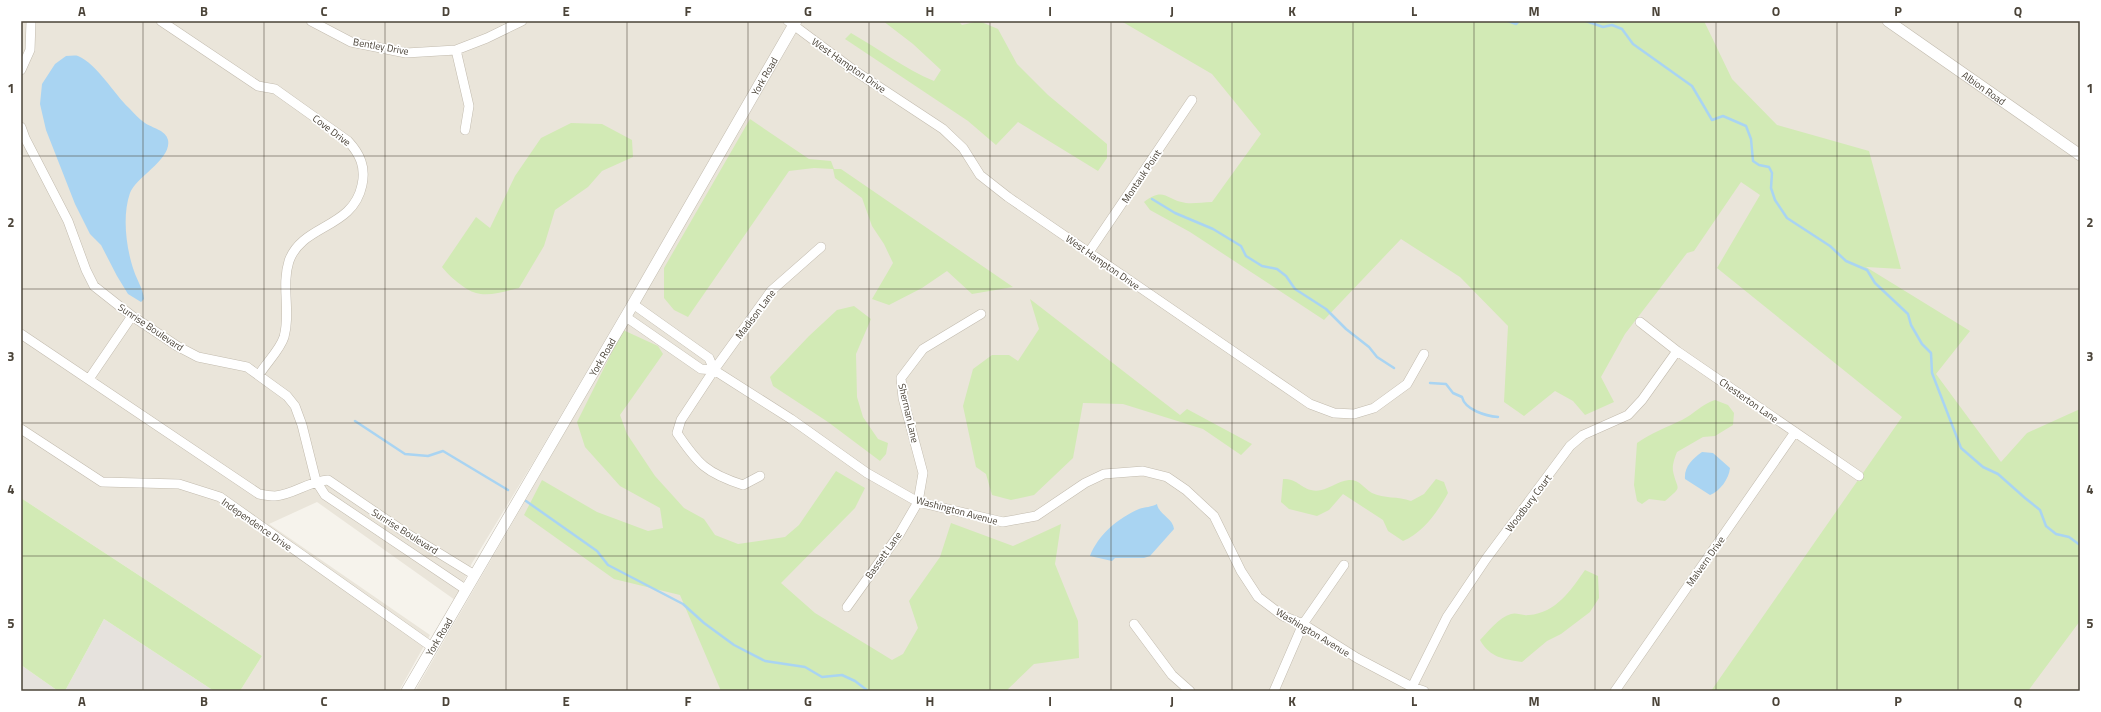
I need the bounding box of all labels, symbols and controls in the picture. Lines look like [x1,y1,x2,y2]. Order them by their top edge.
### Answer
text: A [78,1,86,21]
text: B [200,1,208,21]
text: C [320,1,328,21]
text: D [442,1,450,21]
text: E [562,1,570,21]
text: F [685,1,692,21]
text: G [804,1,812,21]
text: H [926,1,934,21]
text: I [1048,1,1052,21]
text: J [1170,1,1174,21]
text: K [1288,1,1296,21]
text: L [1411,1,1417,21]
text: M [1528,1,1540,21]
text: N [1651,1,1661,21]
text: O [1772,1,1780,21]
text: P [1894,1,1902,21]
text: Q [2014,1,2022,21]
street label: Bentley Drive [352,34,410,59]
street label: West Hampton Drive [809,34,889,97]
street label: York Road [748,54,782,98]
street label: Albion Road [1959,68,2009,109]
text: 1 [7,78,15,98]
text: 1 [2086,78,2094,98]
street label: Cove Drive [309,111,354,150]
street label: Montauk Point [1118,146,1165,206]
text: 2 [7,212,15,232]
text: 2 [2086,212,2094,232]
street label: West Hampton Drive [1063,231,1143,294]
street label: Madison Lane [732,286,779,342]
street label: Sunrise Boulevard [115,300,186,355]
street label: York Road [586,335,620,379]
text: 3 [7,346,15,366]
text: 3 [2086,346,2094,366]
street label: Chesterton Lane [1716,374,1781,426]
street label: Sherman Lane [894,382,923,444]
street label: Woodbury Court [1502,471,1555,535]
text: 4 [7,479,15,499]
text: 4 [2086,479,2094,499]
street label: Washington Avenue [914,492,999,529]
street label: Independence Drive [218,494,295,554]
street label: Sunrise Boulevard [369,505,441,558]
street label: Bassett Lane [862,528,905,582]
street label: Malvern Drive [1683,533,1728,590]
street label: Washington Avenue [1273,604,1353,661]
text: 5 [7,613,15,633]
text: 5 [2086,613,2094,633]
street label: York Road [422,615,456,659]
text: A [78,691,86,711]
text: B [200,691,208,711]
text: C [320,691,328,711]
text: D [442,691,450,711]
text: E [562,691,570,711]
text: F [685,691,692,711]
text: G [804,691,812,711]
text: H [926,691,934,711]
text: I [1048,691,1052,711]
text: J [1170,691,1174,711]
text: K [1288,691,1296,711]
text: L [1411,691,1417,711]
text: M [1528,691,1540,711]
text: N [1651,691,1661,711]
text: O [1772,691,1780,711]
text: P [1894,691,1902,711]
text: Q [2014,691,2022,711]

